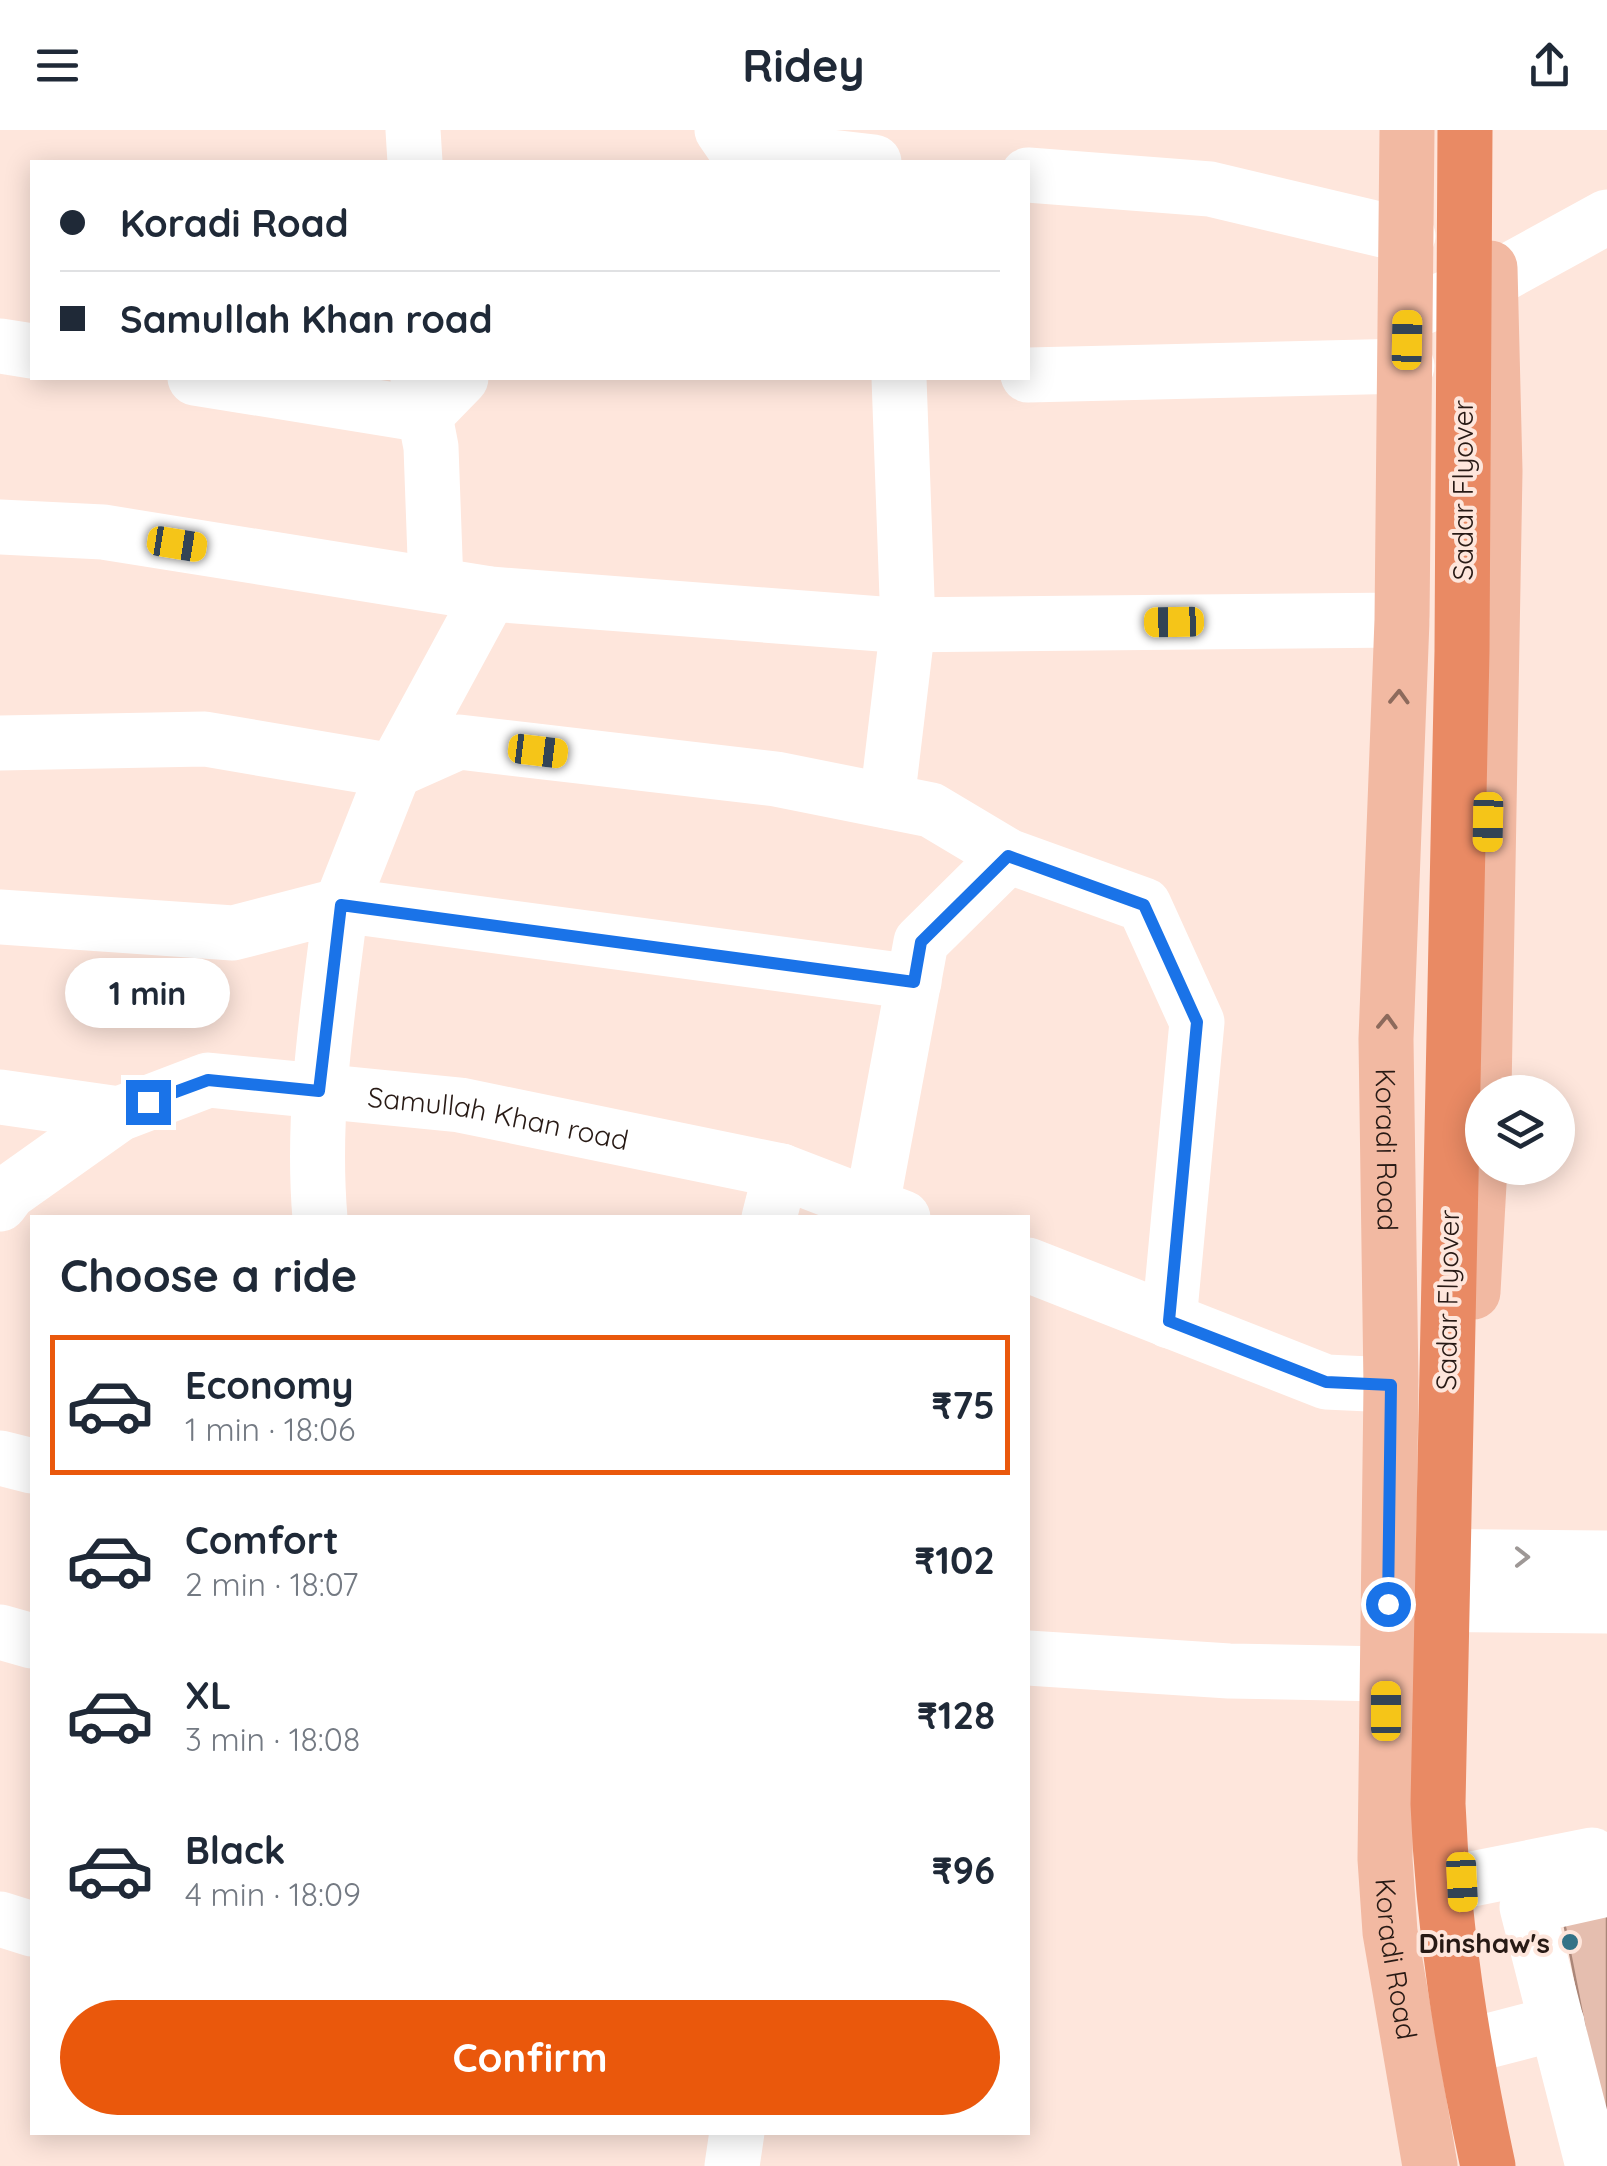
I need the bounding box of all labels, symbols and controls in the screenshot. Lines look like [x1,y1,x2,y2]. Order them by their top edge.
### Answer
text: Ridey [742,37,865,93]
icon: menu [30,38,85,93]
icon: share [1522,38,1577,93]
text: Koradi Road [120,199,349,247]
text: Samullah Khan road [120,295,493,343]
car [1391,310,1423,370]
street label: Sadar Flyover [1445,399,1480,580]
car [145,524,209,564]
car [1144,606,1204,638]
one-way arrow [1389,689,1410,705]
car [506,732,570,770]
car [1472,792,1504,852]
callout: 1 min [66,957,230,1027]
text: 1 min [109,973,186,1013]
one-way arrow [1376,1014,1397,1030]
street label: Koradi Road [1369,1068,1406,1231]
map controls [1465,1075,1575,1185]
button: layers [1465,1075,1575,1185]
street label: Samullah Khan road [366,1078,632,1157]
route end [126,1080,171,1125]
street label: Sadar Flyover [1428,1209,1466,1391]
text: Choose a ride [60,1247,357,1303]
icon: car [65,1360,155,1450]
text: Economy [185,1361,354,1409]
text: ₹75 [931,1381,995,1429]
text: 1 min · 18:06 [185,1409,355,1449]
icon: car [65,1515,155,1605]
text: Comfort [185,1516,339,1564]
text: ₹102 [914,1536,995,1584]
one-way arrow [1514,1546,1530,1568]
text: 2 min · 18:07 [185,1564,359,1604]
route start [1366,1582,1411,1627]
icon: car [65,1670,155,1760]
text: XL [185,1671,231,1719]
car [1371,1681,1401,1741]
text: ₹128 [917,1691,995,1739]
text: 3 min · 18:08 [185,1719,360,1759]
icon: car [65,1825,155,1915]
text: Black [185,1826,285,1874]
text: ₹96 [931,1846,995,1894]
car [1445,1851,1479,1913]
text: 4 min · 18:09 [185,1874,361,1914]
street label: Koradi Road [1369,1877,1426,2042]
place label: Dinshaw's [1418,1925,1550,1960]
marker: Dinshaw's [1559,1931,1581,1953]
button: Confirm [60,2000,1000,2115]

